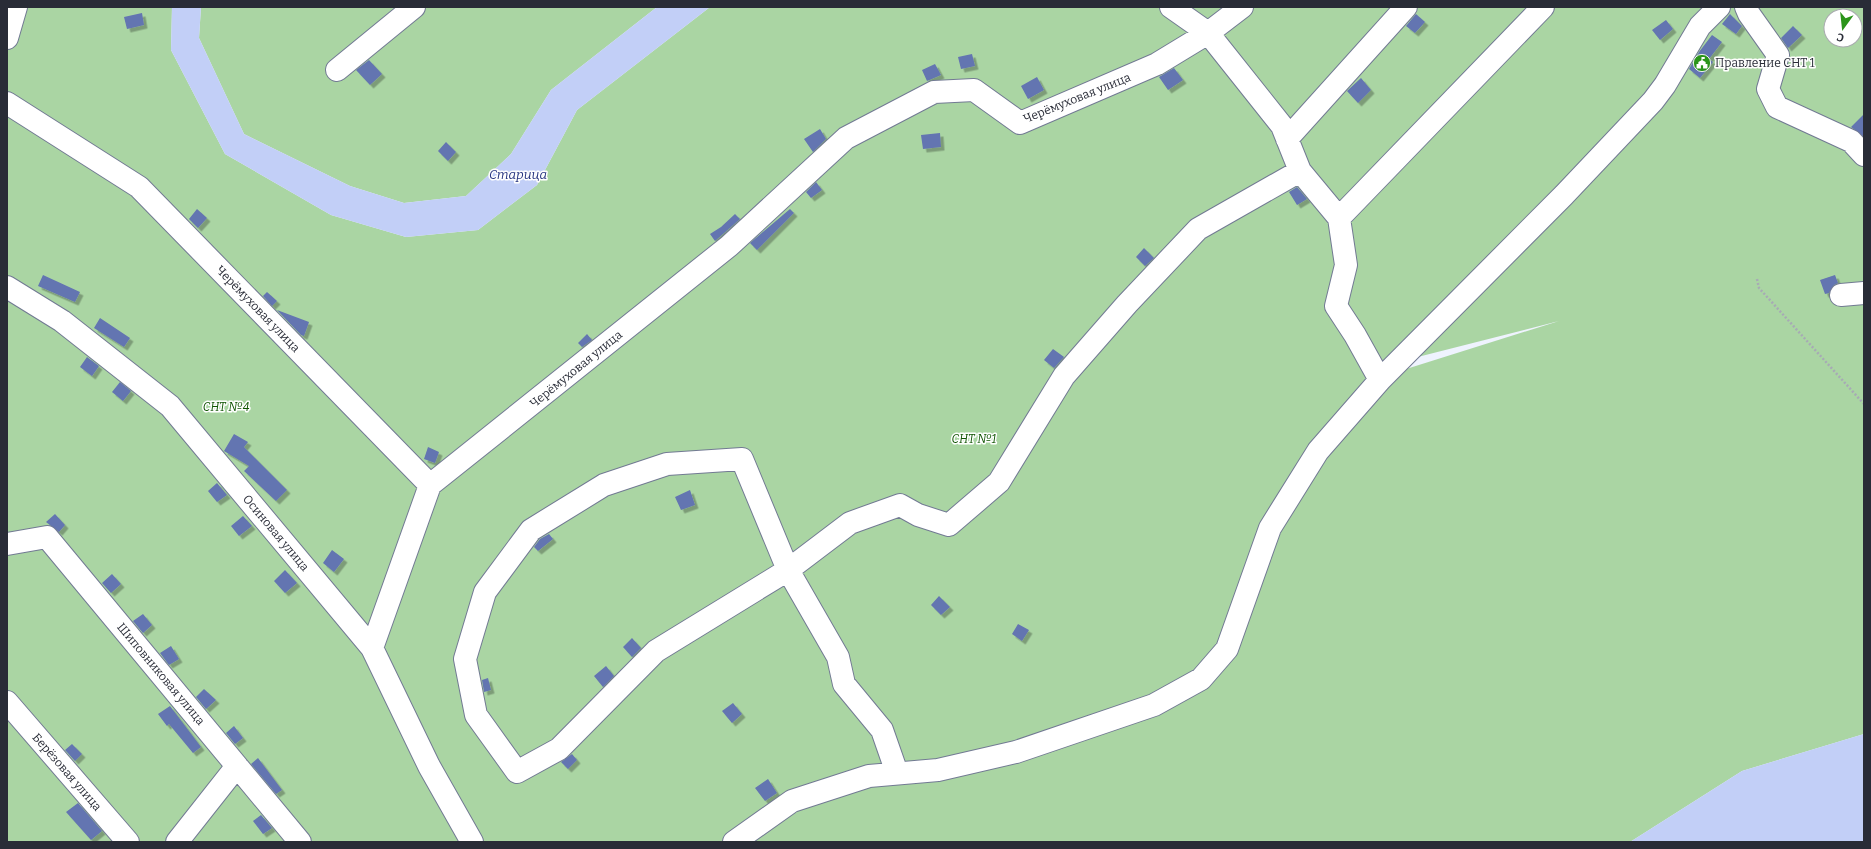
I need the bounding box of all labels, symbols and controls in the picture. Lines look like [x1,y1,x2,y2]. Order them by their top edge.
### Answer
north arrow [1823,8,1863,48]
text: С [1835,30,1846,44]
public building icon: Правление СНТ 1 [1692,53,1712,73]
place label: Правление СНТ 1 [1715,56,1815,70]
street label: Черёмуховая улица [1021,70,1133,126]
water label: Старица [489,167,547,182]
street label: Черёмуховая улица [213,263,303,355]
street label: Черёмуховая улица [527,327,625,410]
park label: СНТ №4 [203,400,250,414]
park label: СНТ №1 [952,432,997,446]
street label: Осиновая улица [240,492,312,574]
street label: Шиповниковая улица [114,620,208,728]
street label: Берёзовая улица [30,730,105,814]

